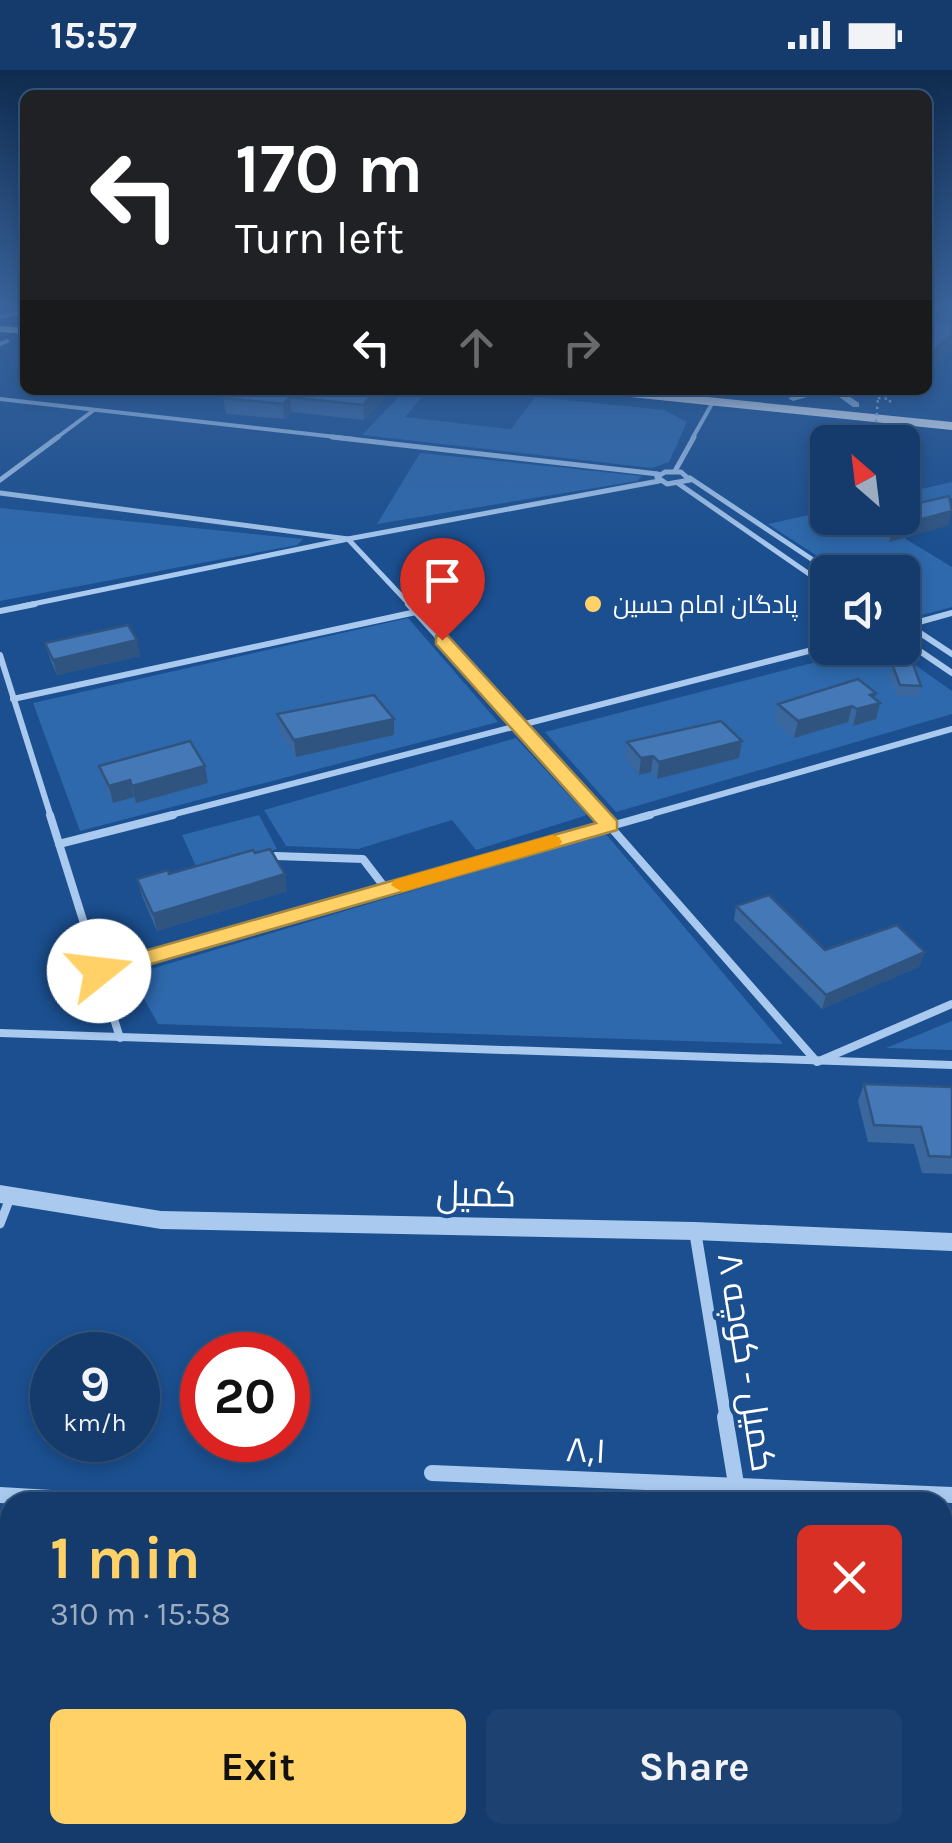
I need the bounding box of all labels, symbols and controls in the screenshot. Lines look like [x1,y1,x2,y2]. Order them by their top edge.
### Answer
text: 15:57 [50,13,137,58]
text: 170 m [235,128,423,210]
icon: left [70,130,200,260]
text: Turn left [235,212,404,264]
icon: left [344,320,399,375]
icon: ahead [449,320,504,375]
icon: right [554,320,609,375]
north arrow [810,425,920,535]
map controls [810,425,920,665]
pin [400,538,485,641]
icon: arrive [415,553,470,608]
button: sound [810,555,920,665]
place label: پادگان امام حسین [613,590,798,622]
marker: پادگان امام حسین [582,593,604,615]
position arrow [47,919,151,1023]
street label: کمیل [436,1173,516,1216]
street label: کمیل - کوچه ۸ [707,1250,784,1475]
speed limit sign: 20 [180,1332,310,1462]
text: 9 [80,1355,110,1414]
text: km/h [63,1408,127,1437]
street label: ۸٫۱ [565,1429,607,1472]
text: 1 min [50,1523,201,1593]
button: close [797,1525,902,1630]
text: 310 m · 15:58 [50,1596,231,1633]
button: Exit [50,1709,466,1824]
button: Share [486,1709,902,1824]

